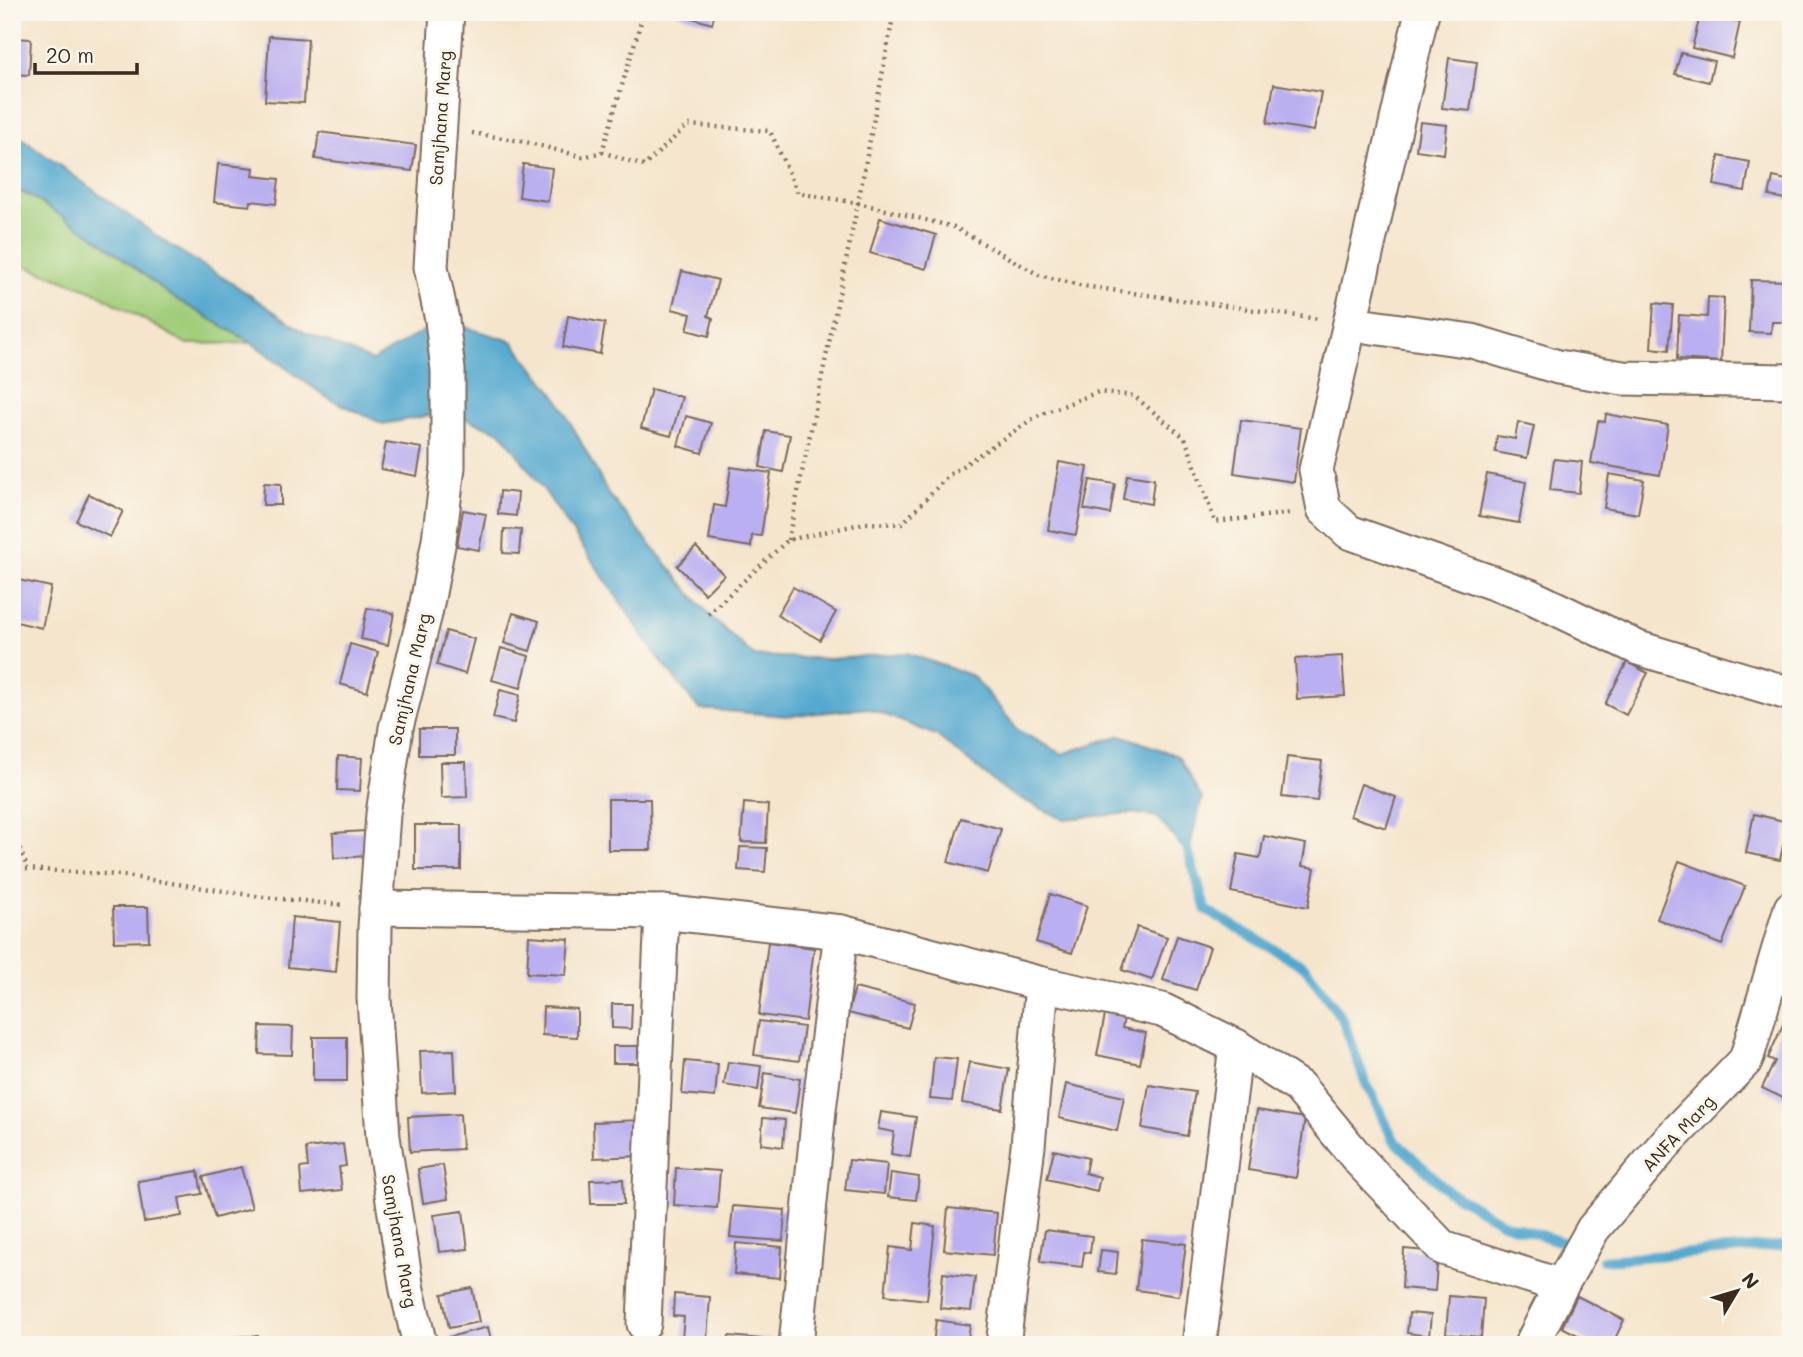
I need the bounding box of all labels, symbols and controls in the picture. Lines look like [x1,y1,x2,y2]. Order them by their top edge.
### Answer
scale bar [35,32,136,76]
text: 20 m [46,41,94,68]
street label: Samjhana Marg [423,50,457,186]
street label: Samjhana Marg [382,610,436,748]
street label: ANFA Marg [1636,1089,1720,1177]
street label: Samjhana Marg [376,1172,424,1310]
north arrow [1702,1256,1772,1326]
text: N [1737,1267,1765,1294]

